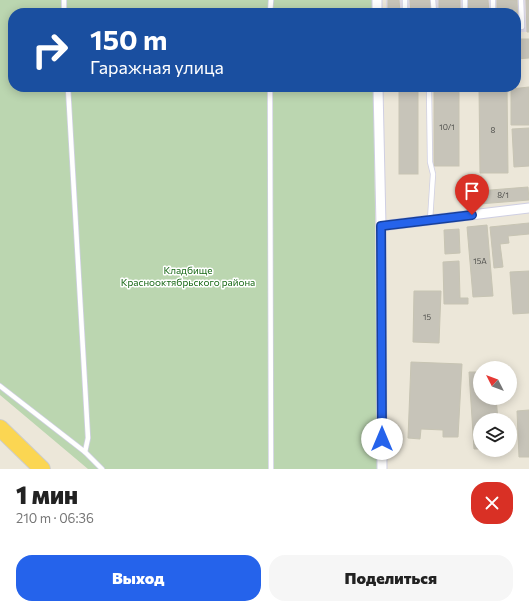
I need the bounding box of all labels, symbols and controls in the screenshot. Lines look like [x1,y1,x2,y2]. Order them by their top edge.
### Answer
text: 150 m [90,22,167,56]
icon: right [24,24,76,76]
text: Гаражная улица [90,56,224,78]
house number: 10/1 [439,122,455,132]
house number: 8 [491,125,496,135]
pin [455,174,489,215]
icon: arrive [461,180,483,202]
house number: 8/1 [497,190,509,200]
house number: 15А [473,256,487,266]
park label: Кладбище Краснооктябрьского района [121,264,255,288]
house number: 15 [423,312,431,322]
north arrow [473,361,517,405]
map controls [473,361,517,457]
button: layers [473,413,517,457]
position arrow [361,418,403,460]
text: 1 мин [16,480,78,509]
button: close [471,482,513,524]
text: 210 m · 06:36 [16,510,94,526]
button: Выход [16,555,261,601]
button: Поделиться [269,555,513,601]

